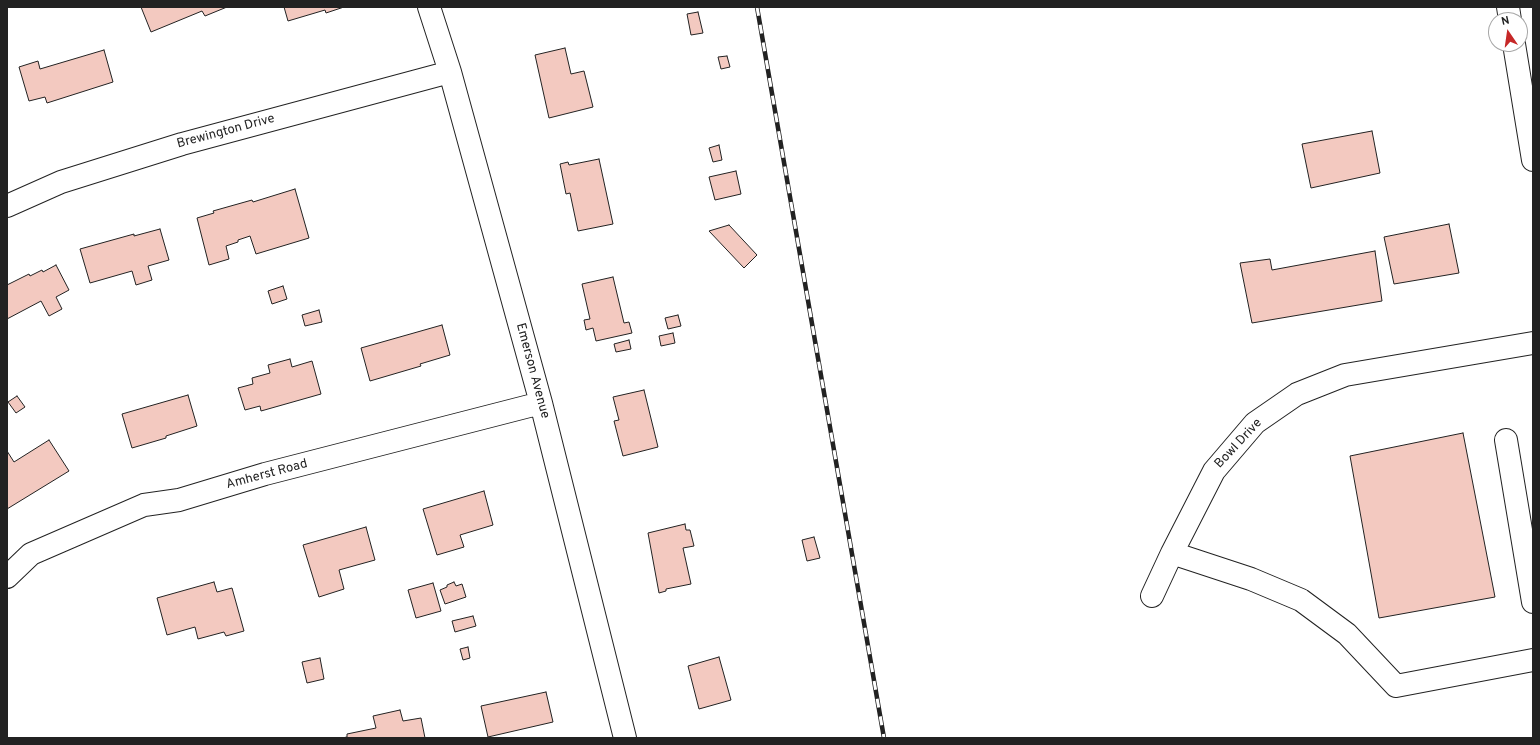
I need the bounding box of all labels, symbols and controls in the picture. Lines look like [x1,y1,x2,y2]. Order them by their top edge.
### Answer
north arrow [1488,12,1528,52]
text: N [1500,14,1511,29]
street label: Brewington Drive [175,111,277,153]
street label: Emerson Avenue [512,322,552,420]
street label: Bowl Drive [1212,416,1266,472]
street label: Amherst Road [225,457,309,493]

